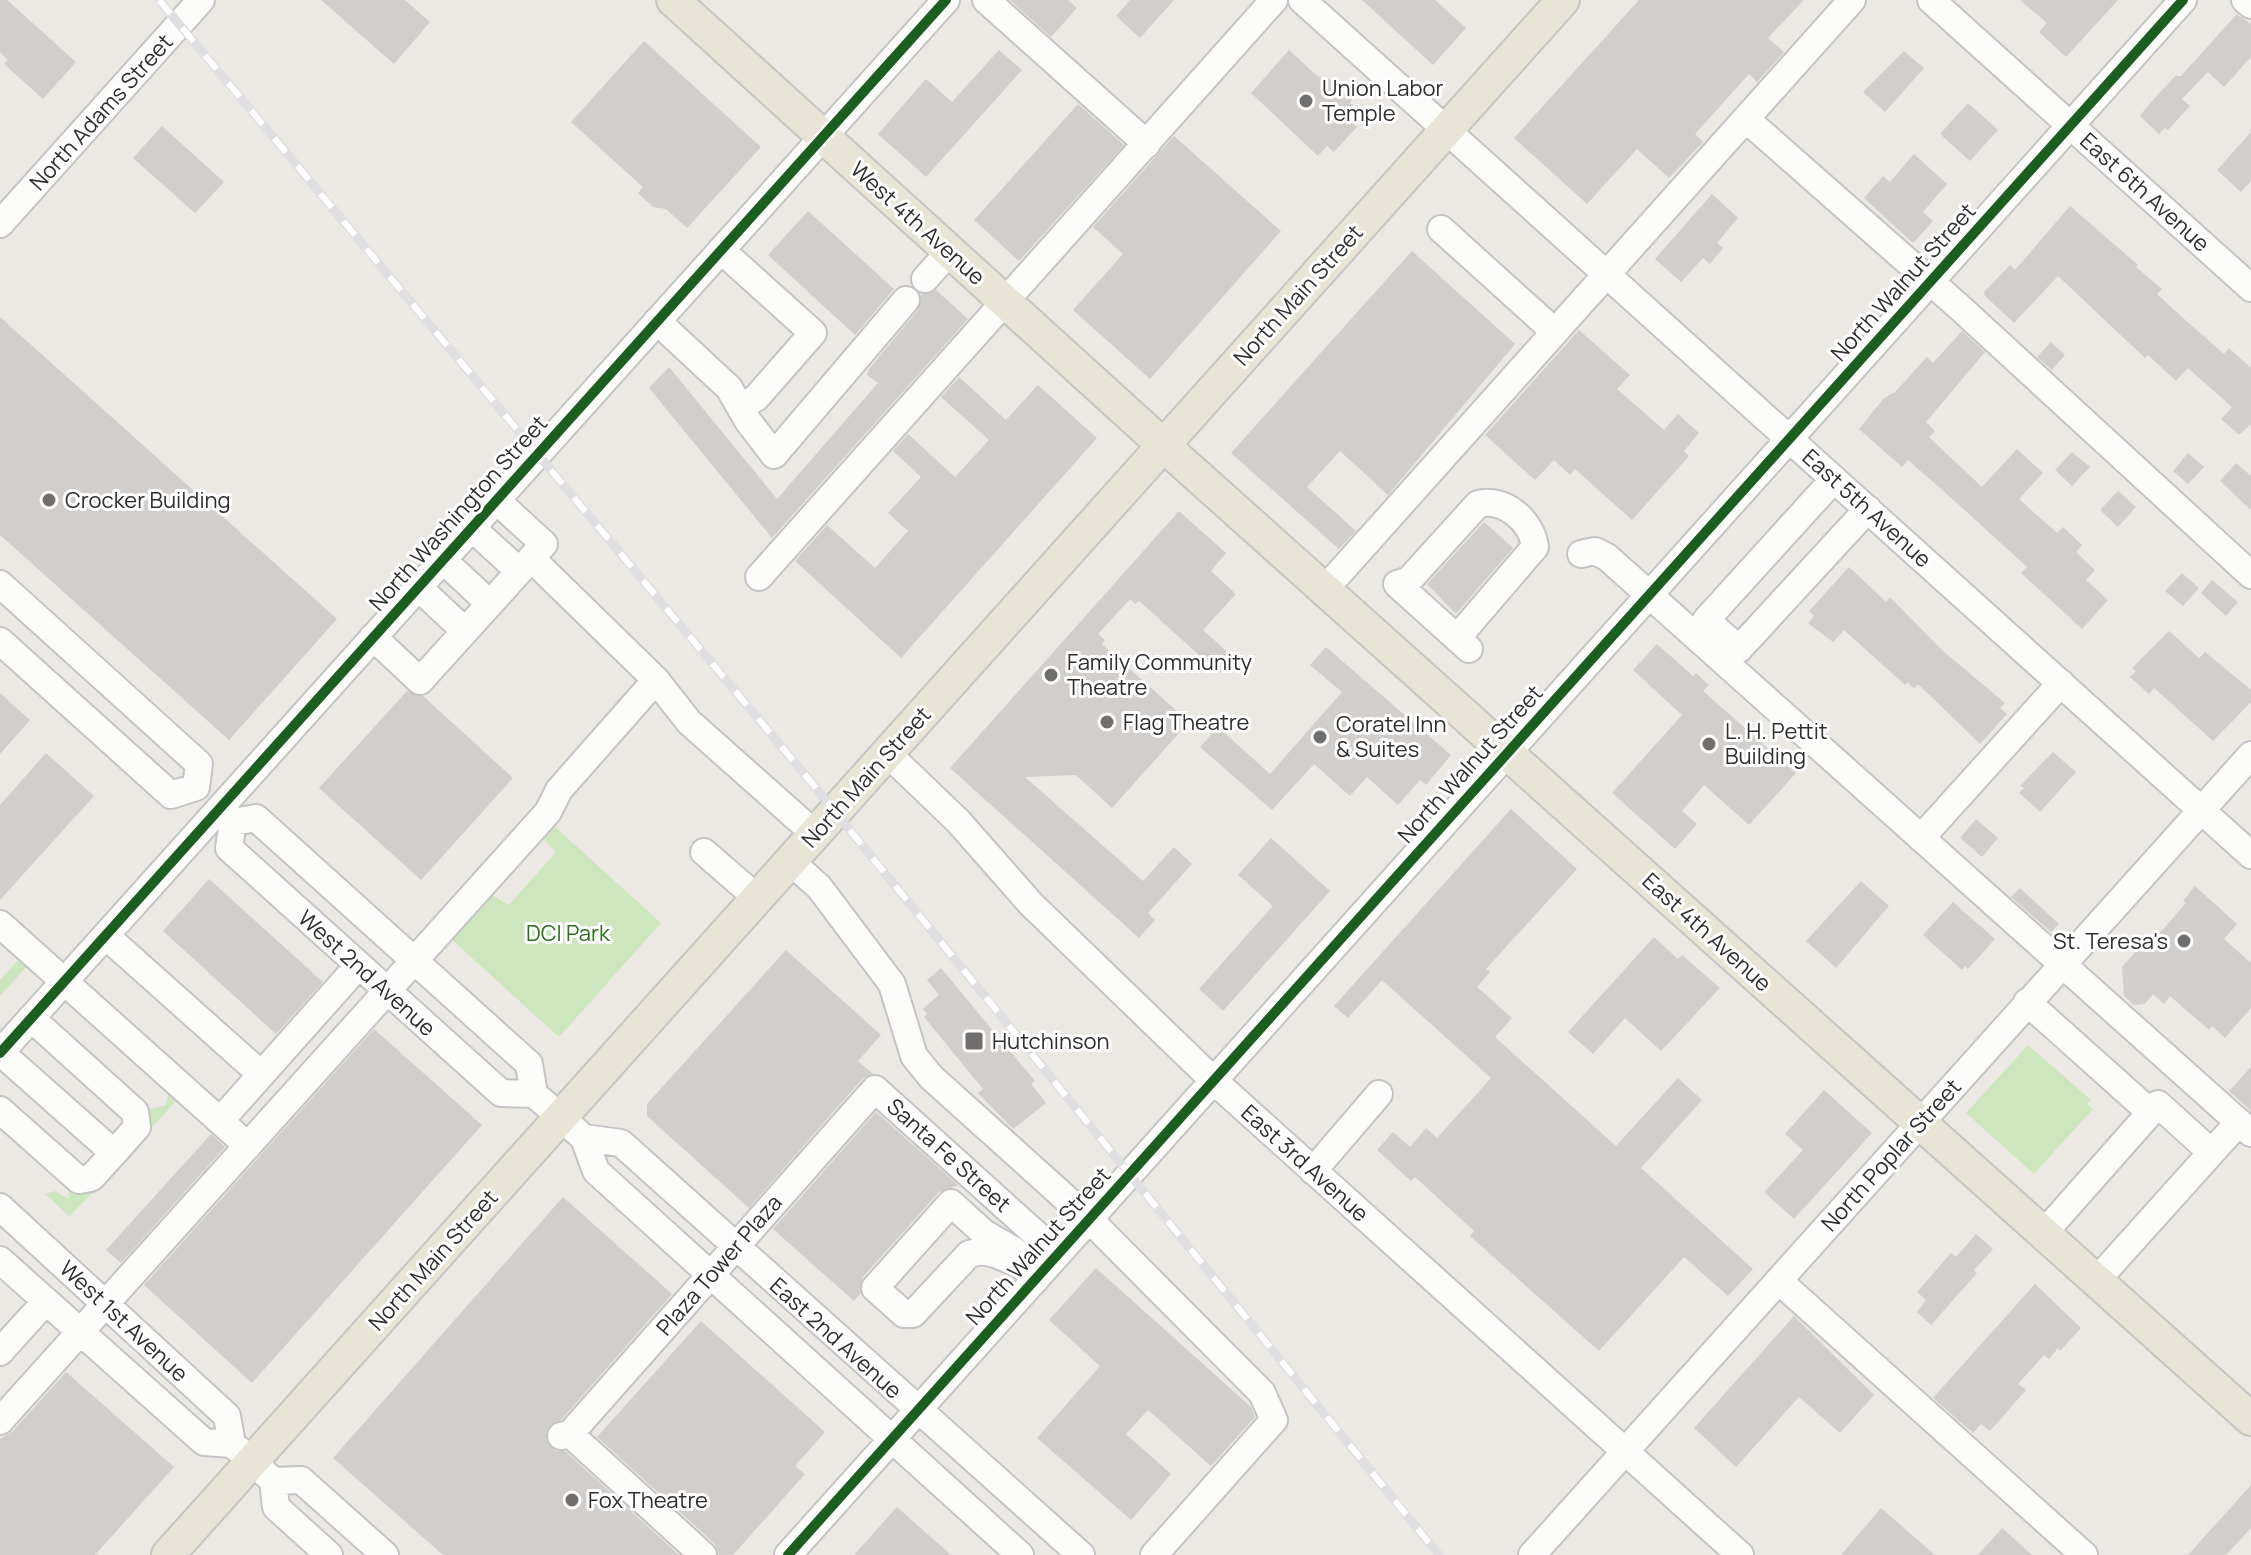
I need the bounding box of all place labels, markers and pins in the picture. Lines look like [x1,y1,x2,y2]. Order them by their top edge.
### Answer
place label: Union Labor Temple [1322,73,1444,128]
marker: Union Labor Temple [1297,92,1315,110]
place label: Crocker Building [65,485,231,515]
marker: Crocker Building [40,491,58,509]
place label: Family Community Theatre [1067,647,1253,702]
marker: Family Community Theatre [1042,666,1060,684]
place label: Flag Theatre [1123,707,1249,737]
place label: Coratel Inn & Suites [1336,709,1447,764]
marker: Flag Theatre [1098,713,1116,731]
place label: L. H. Pettit Building [1725,716,1828,771]
marker: Coratel Inn & Suites [1311,728,1329,746]
marker: L. H. Pettit Building [1700,735,1718,753]
place label: St. Teresa's [2053,926,2168,956]
marker: St. Teresa's [2175,932,2193,950]
place label: Hutchinson [992,1026,1110,1056]
marker: Hutchinson [963,1030,985,1052]
place label: Fox Theatre [588,1485,708,1515]
marker: Fox Theatre [563,1491,581,1509]

